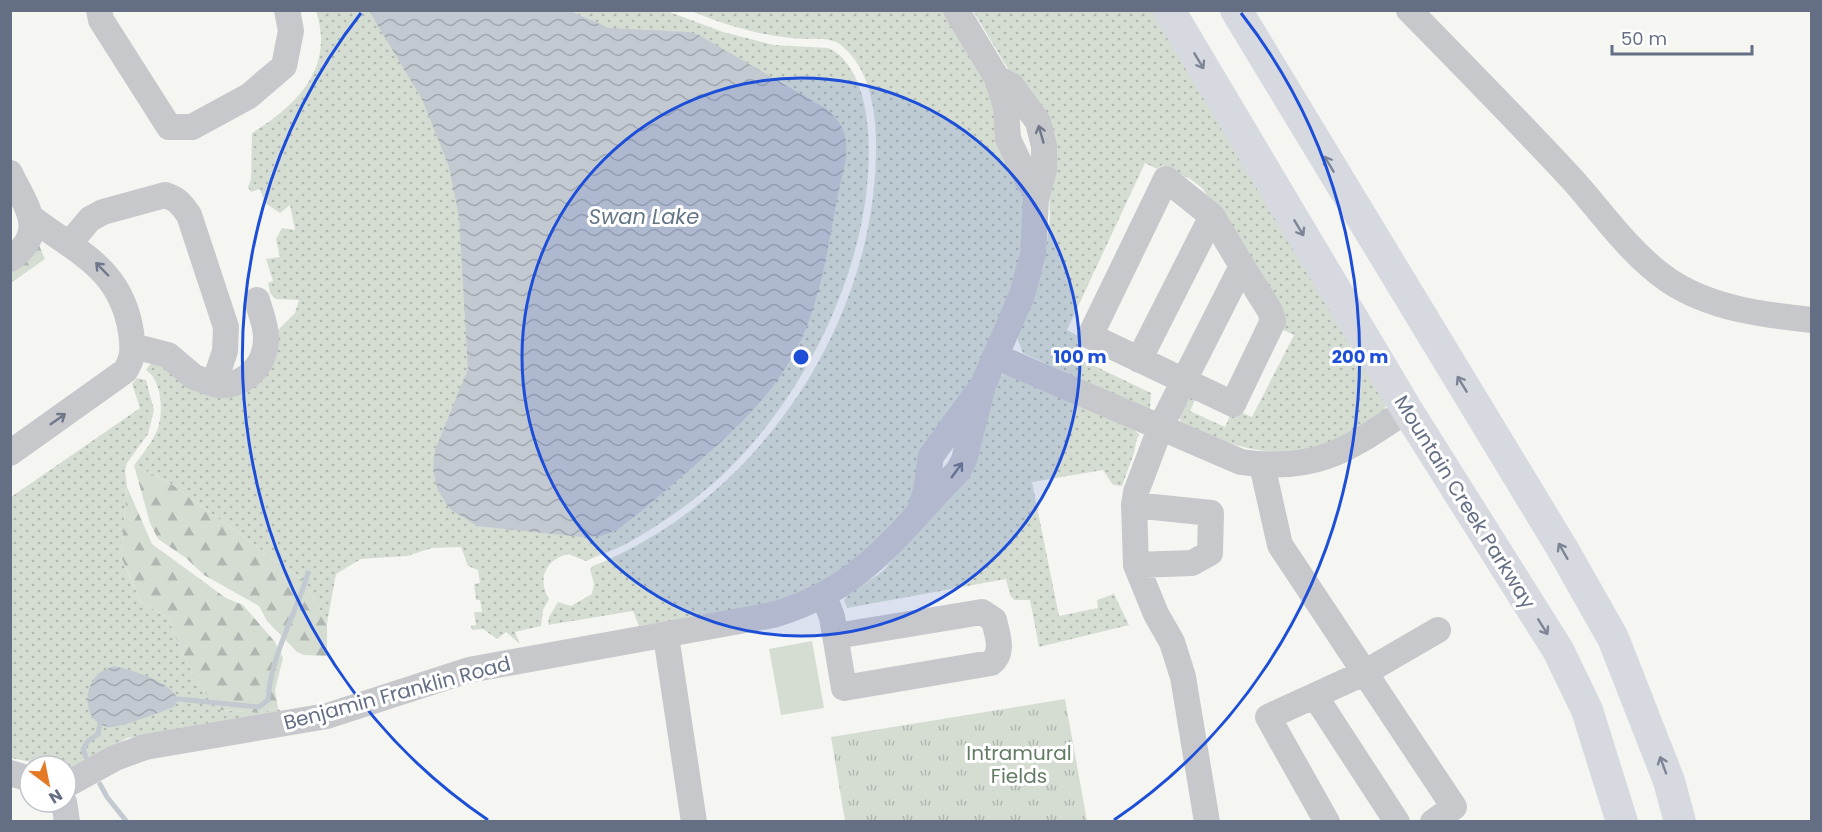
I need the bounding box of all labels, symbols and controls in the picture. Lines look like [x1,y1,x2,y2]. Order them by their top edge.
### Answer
scale bar [1612,18,1752,56]
text: 50 m [1621,26,1667,51]
one-way arrow [1193,52,1205,69]
one-way arrow [1035,125,1046,144]
one-way arrow [1322,156,1334,173]
water label: Swan Lake [589,202,699,231]
one-way arrow [1293,219,1305,236]
one-way arrow [94,261,109,276]
text: 100 m [1053,344,1107,369]
text: 200 m [1332,344,1388,369]
centre of rings [791,347,811,367]
one-way arrow [1456,376,1468,393]
street label: Mountain Creek Parkway [1388,390,1542,614]
one-way arrow [50,413,66,426]
one-way arrow [951,463,963,479]
one-way arrow [1557,543,1569,560]
one-way arrow [1538,618,1550,635]
street label: Benjamin Franklin Road [280,649,514,737]
park label: Intramural Fields [966,739,1072,790]
north arrow [18,754,78,814]
one-way arrow [1657,756,1668,775]
text: N [44,783,67,809]

